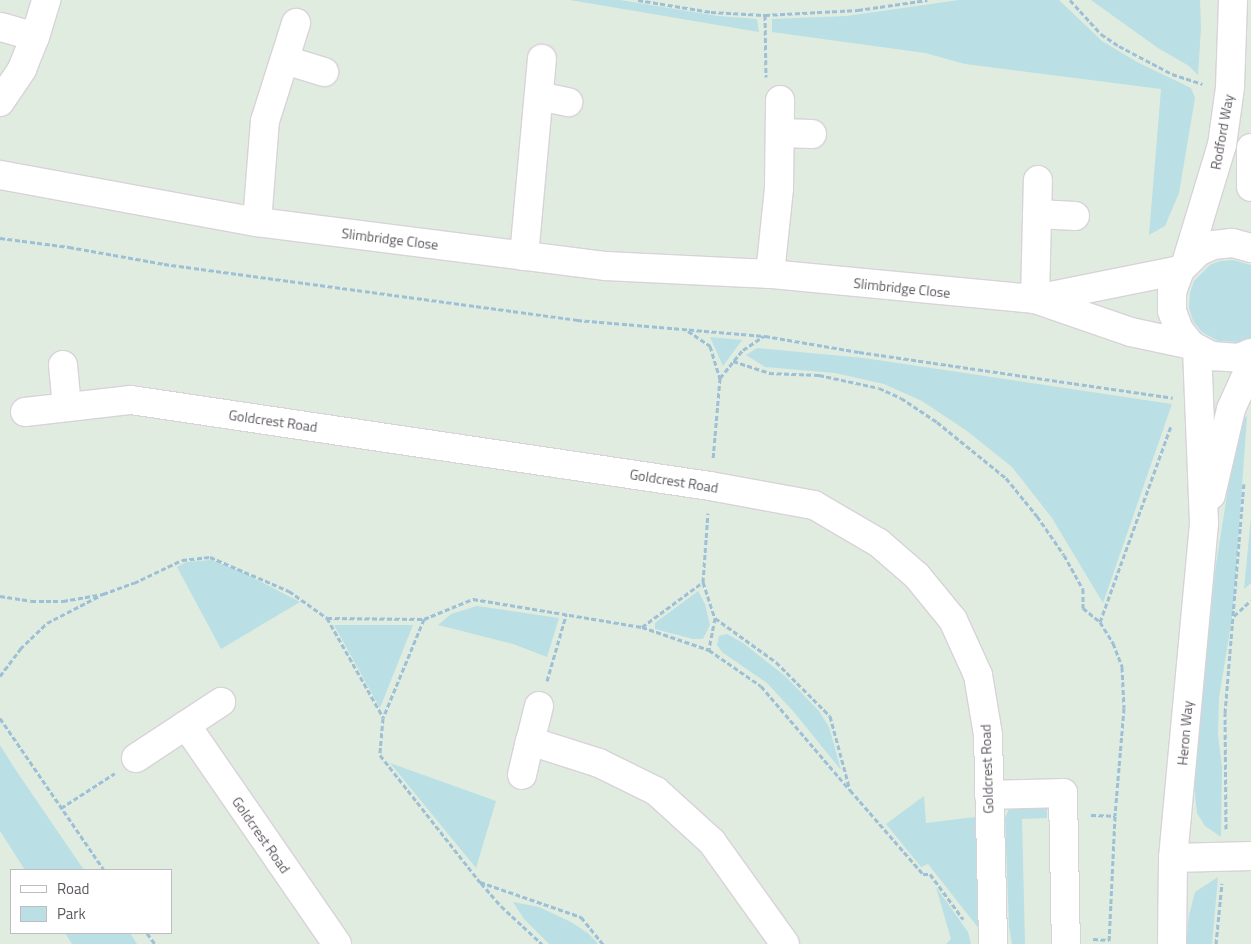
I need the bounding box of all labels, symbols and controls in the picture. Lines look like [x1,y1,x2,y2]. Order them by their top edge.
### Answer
street label: Rodford Way [1207,93,1237,171]
street label: Slimbridge Close [341,225,439,253]
street label: Slimbridge Close [853,275,951,301]
street label: Goldcrest Road [228,406,318,436]
street label: Goldcrest Road [629,466,719,496]
street label: Heron Way [1174,700,1196,766]
street label: Goldcrest Road [977,724,997,814]
street label: Goldcrest Road [228,794,294,876]
legend [10,869,172,934]
text: Road [57,877,89,900]
text: Park [57,902,86,925]

